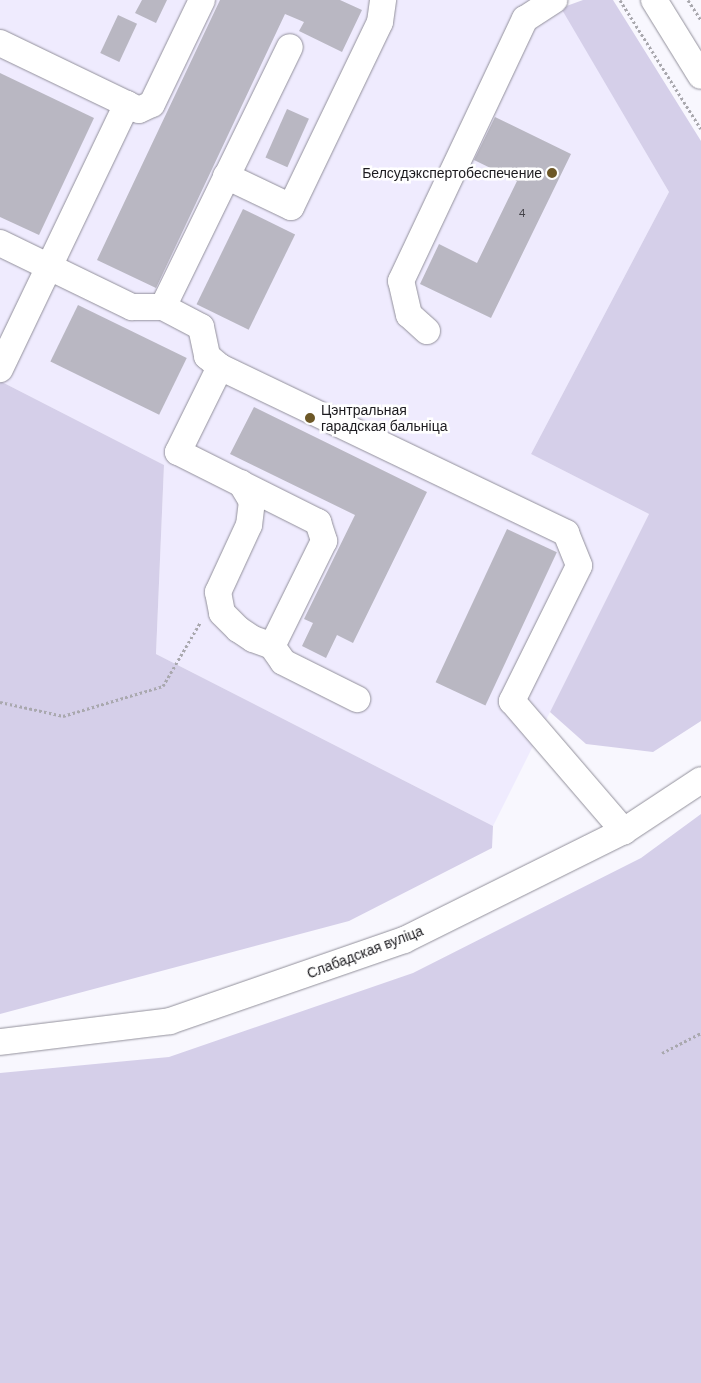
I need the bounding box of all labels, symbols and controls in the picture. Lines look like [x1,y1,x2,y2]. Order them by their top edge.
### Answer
place label: Белсудэкспертобеспечение [362,165,542,181]
marker: Белсудэкспертобеспечение [546,167,558,179]
house number: 4 [519,206,525,220]
place label: Цэнтральная гарадская бальніца [321,402,447,434]
marker: Цэнтральная гарадская бальніца [303,411,317,425]
street label: Слабадская вуліца [305,922,425,982]

